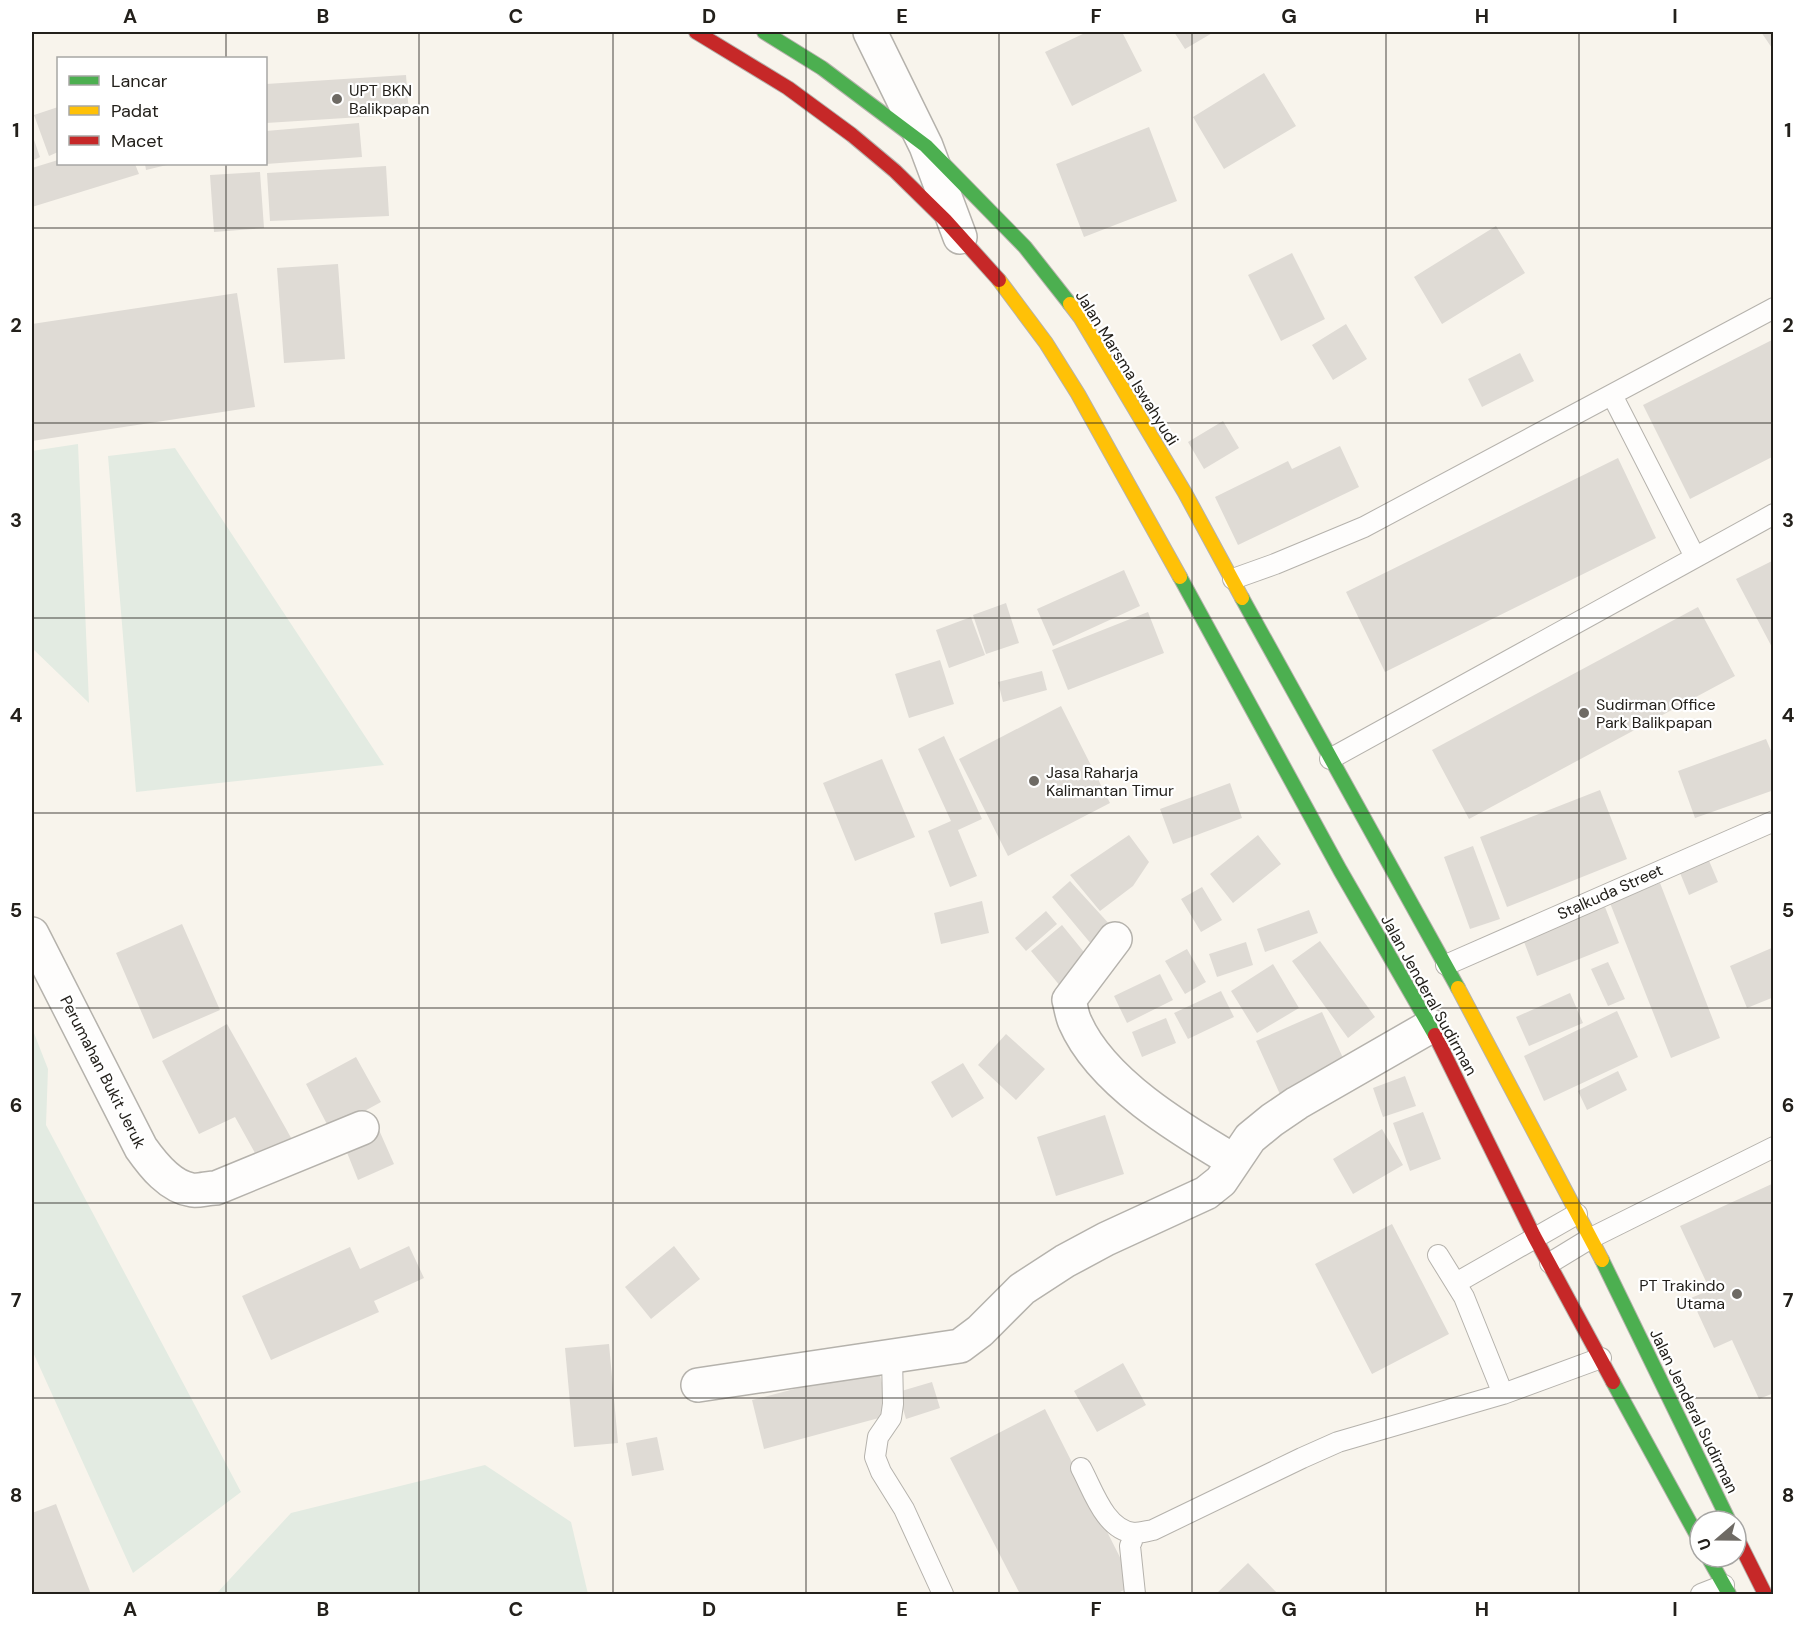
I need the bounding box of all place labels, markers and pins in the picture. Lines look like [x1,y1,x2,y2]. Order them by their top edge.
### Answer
place label: UPT BKN Balikpapan [349,80,429,119]
marker: UPT BKN Balikpapan [330,92,344,106]
place label: Sudirman Office Park Balikpapan [1596,694,1716,733]
marker: Sudirman Office Park Balikpapan [1577,706,1591,720]
place label: Jasa Raharja Kalimantan Timur [1046,762,1174,801]
marker: Jasa Raharja Kalimantan Timur [1027,774,1041,788]
place label: PT Trakindo Utama [1639,1275,1725,1314]
marker: PT Trakindo Utama [1730,1287,1744,1301]

